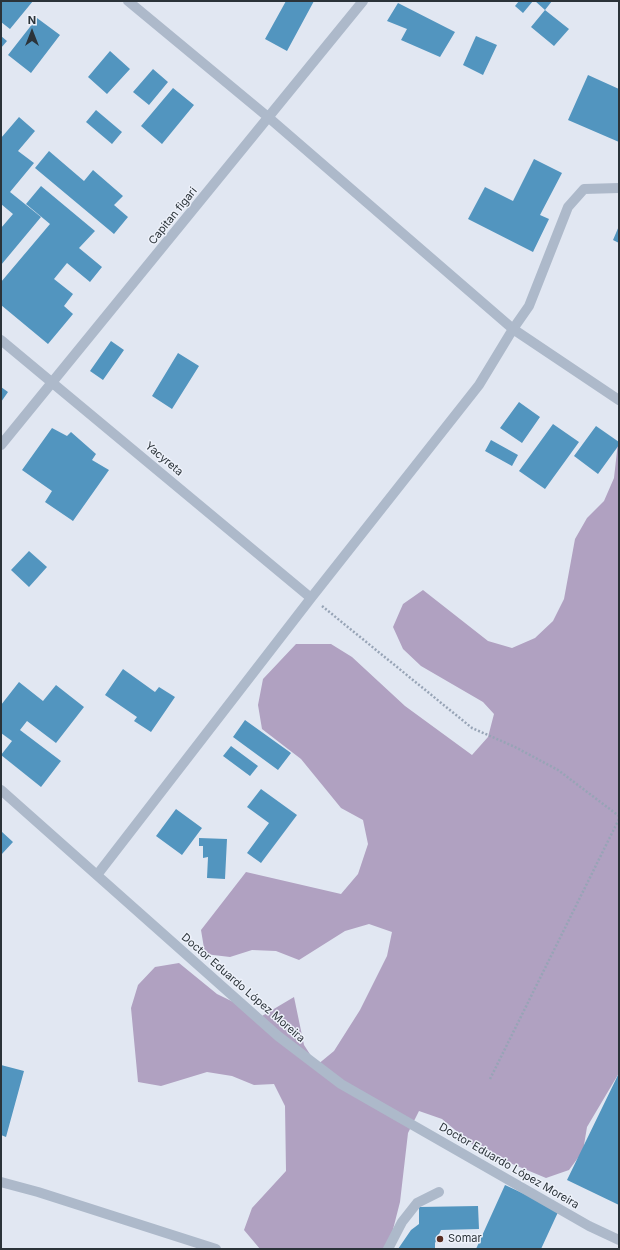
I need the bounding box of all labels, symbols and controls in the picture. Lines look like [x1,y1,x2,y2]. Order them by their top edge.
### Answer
north arrow [12,12,52,52]
text: N [28,13,36,27]
street label: Capitan figari [146,185,200,247]
street label: Yacyreta [142,439,186,479]
street label: Doctor Eduardo López Moreira [179,931,307,1045]
street label: Doctor Eduardo López Moreira [437,1120,581,1212]
place label: Somar [448,1232,482,1246]
marker: Somar [435,1234,445,1244]

